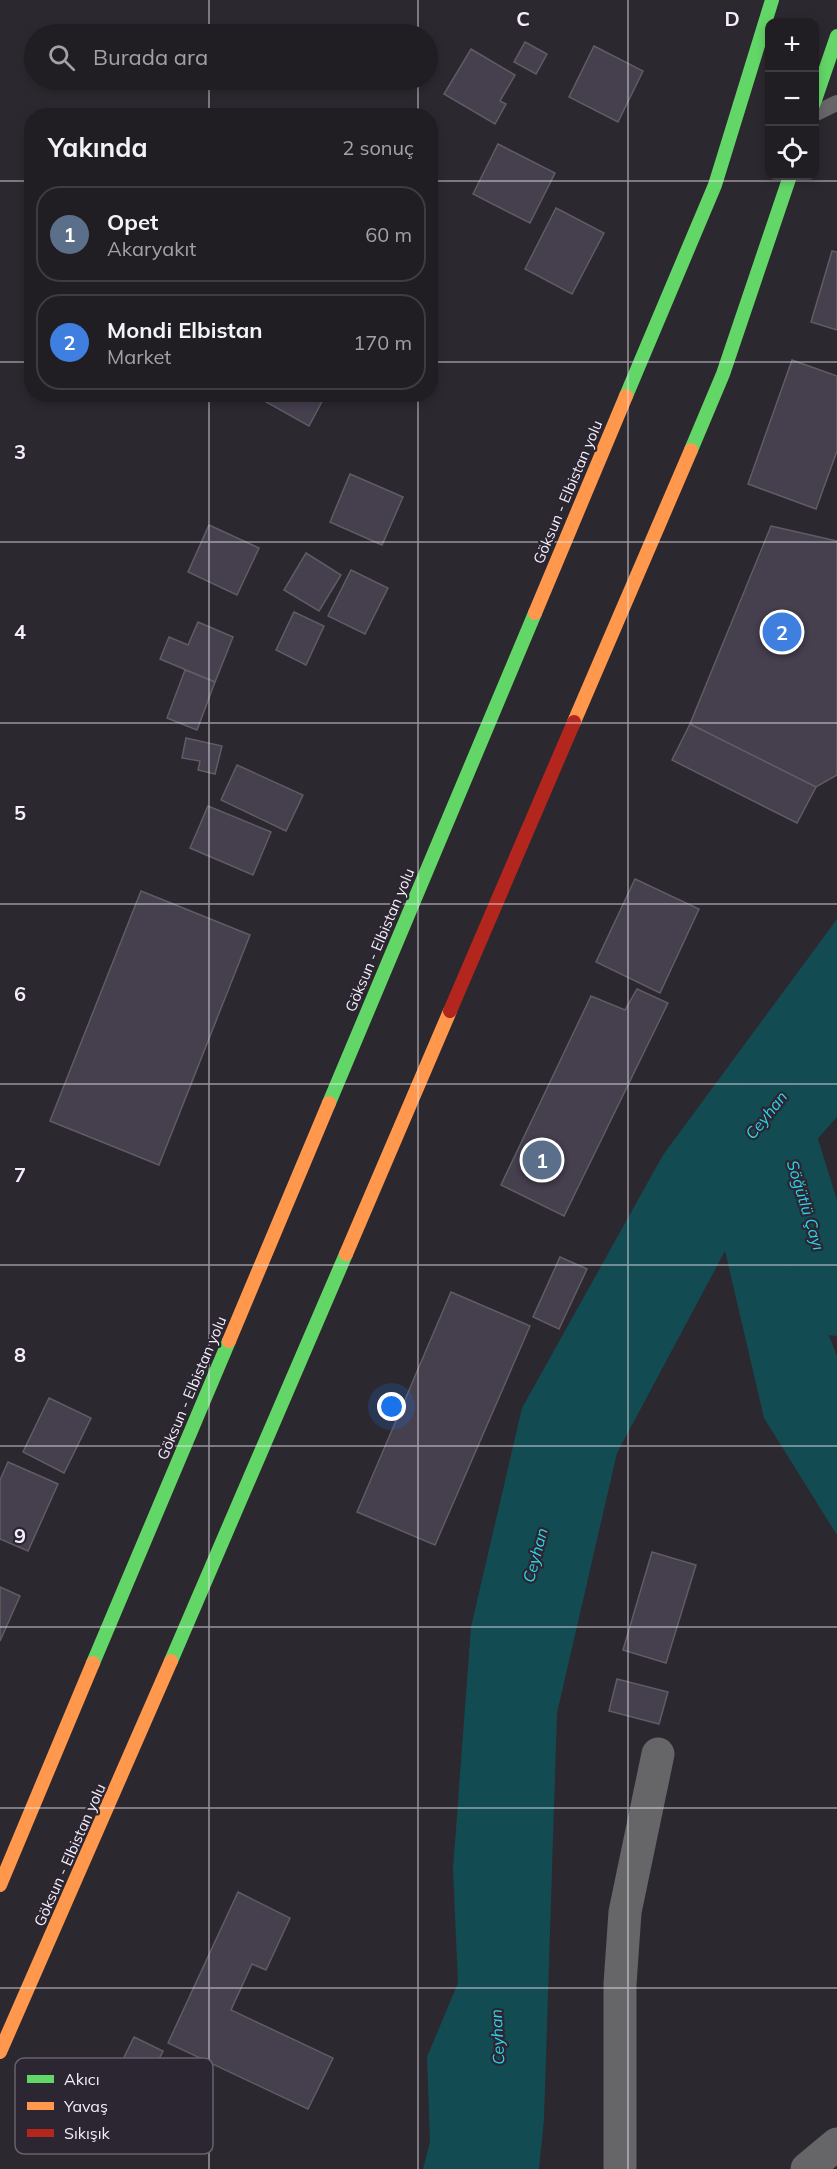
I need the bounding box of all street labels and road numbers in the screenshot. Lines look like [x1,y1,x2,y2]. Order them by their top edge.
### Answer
street label: Göksun - Elbistan yolu [529,417,606,566]
street label: Göksun - Elbistan yolu [341,865,418,1014]
street label: Göksun - Elbistan yolu [153,1313,230,1462]
street label: Göksun - Elbistan yolu [30,1781,110,1929]

